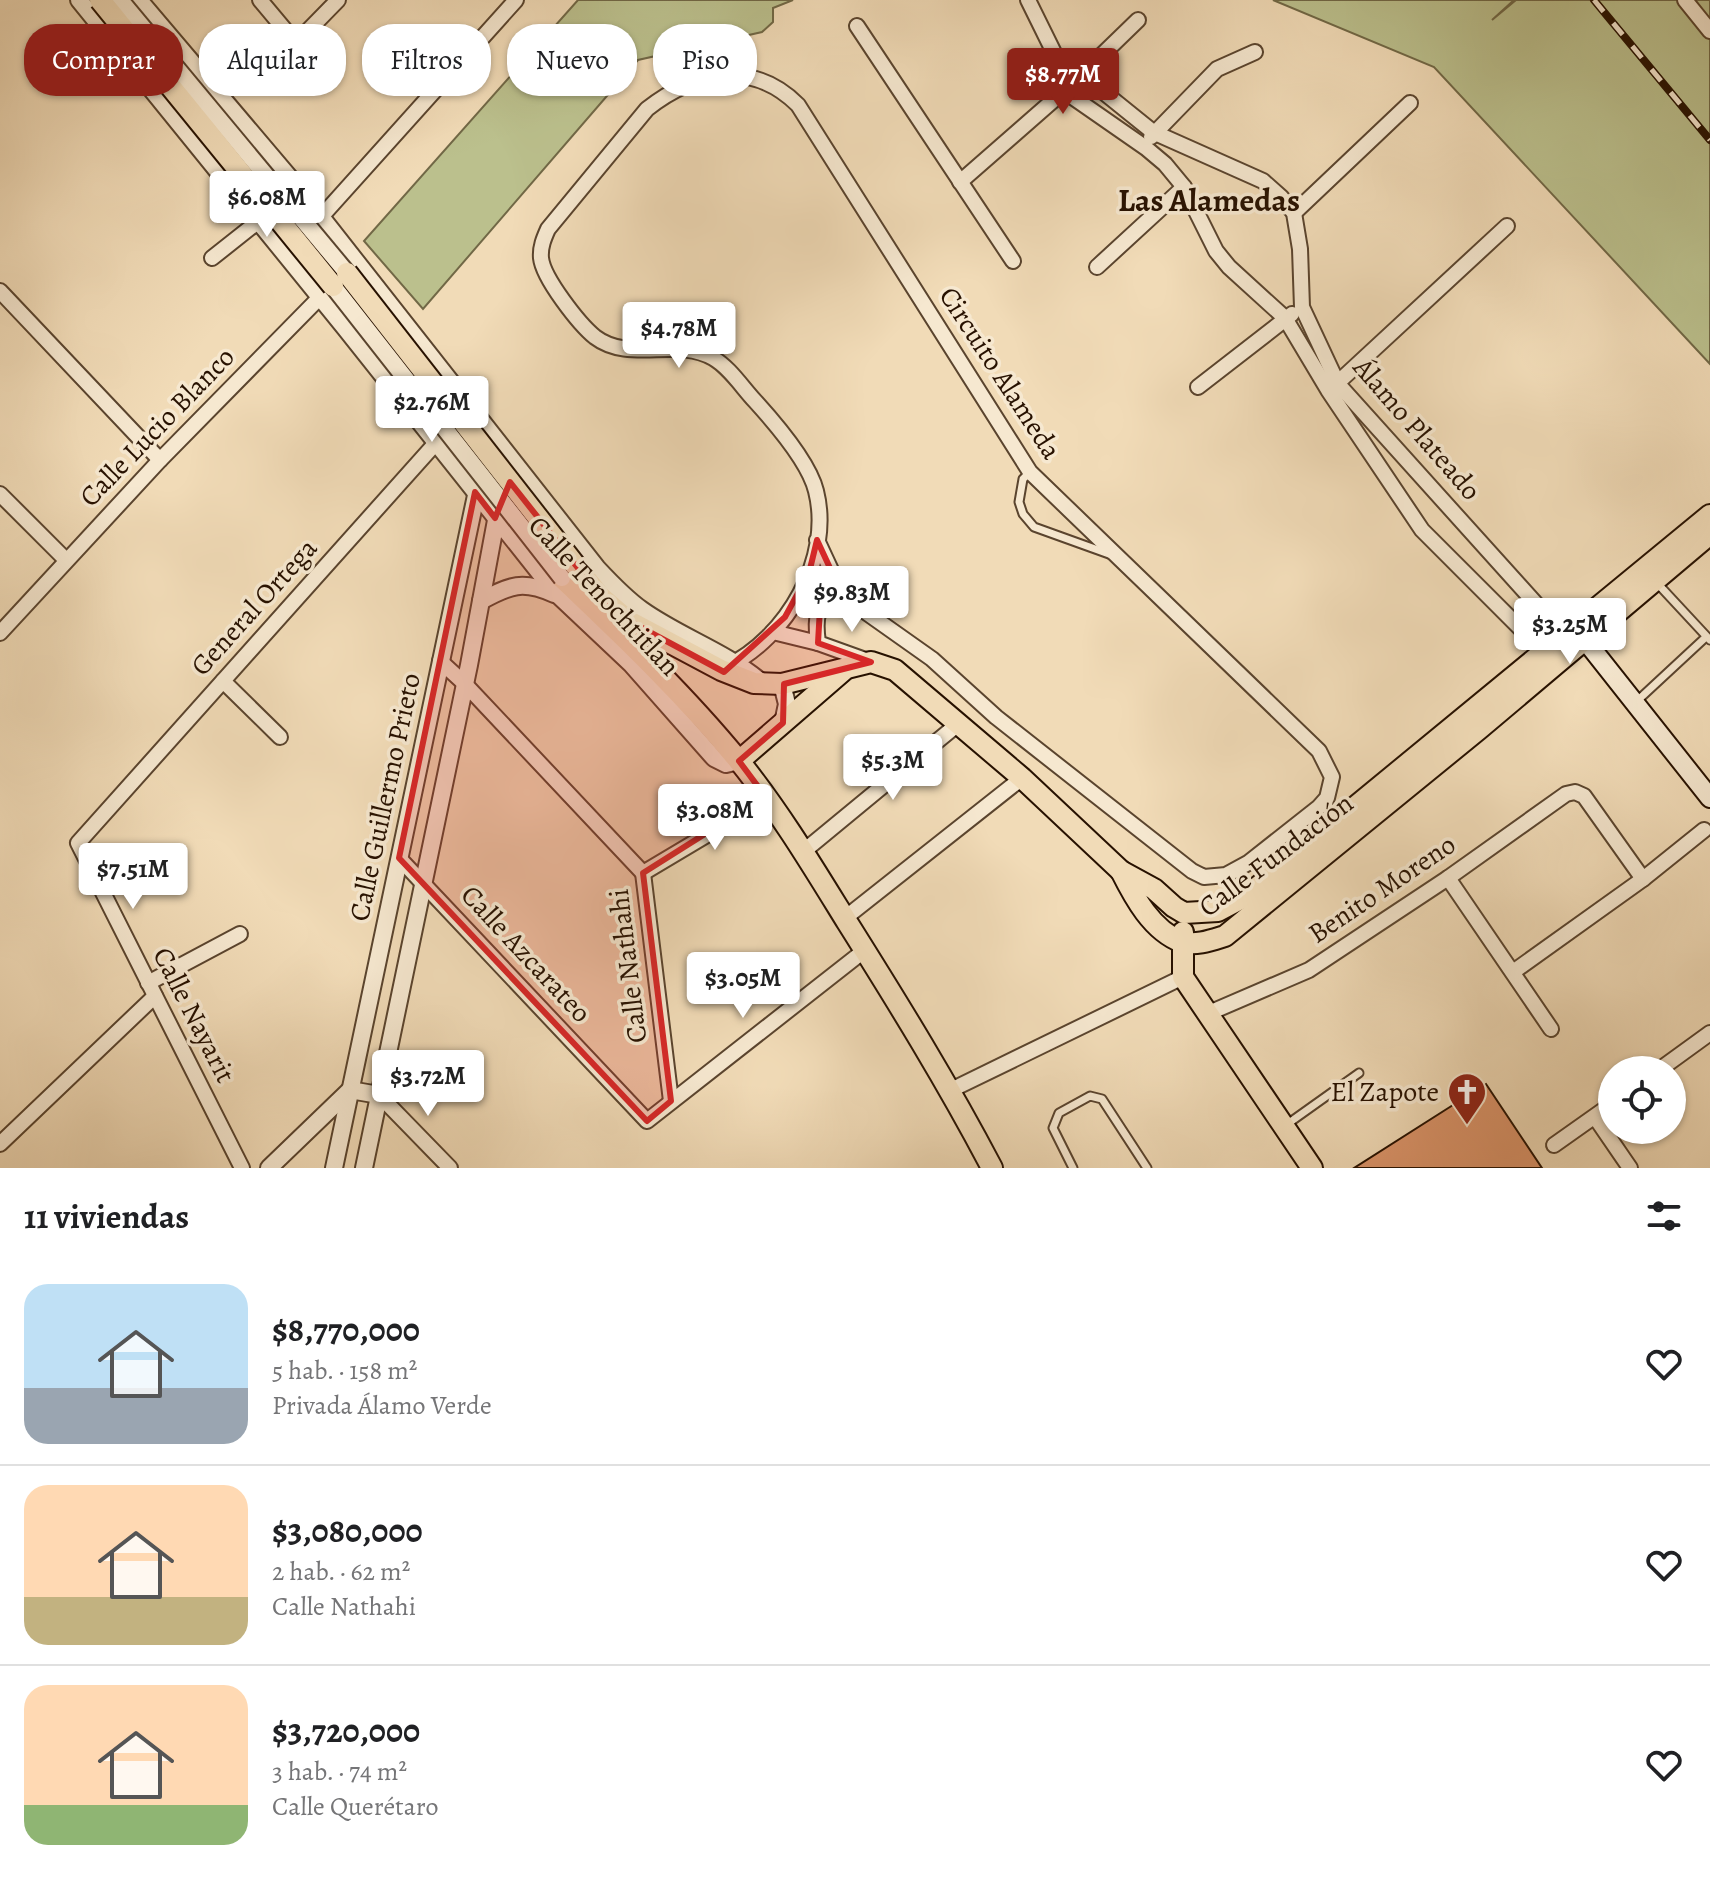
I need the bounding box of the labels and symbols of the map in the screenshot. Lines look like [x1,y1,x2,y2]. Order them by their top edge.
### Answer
pin: $8.77M [998,48,1128,116]
pin: $6.08M [202,171,332,239]
district label: Las Alamedas [1118,178,1300,222]
street label: Circuito Alameda [930,279,1070,467]
pin: $4.78M [614,302,744,370]
street label: Calle Lucio Blanco [71,339,243,515]
street label: Álamo Plateado [1344,349,1490,508]
pin: $2.76M [367,376,497,444]
street label: Calle Tenochtitlan [520,508,688,684]
street label: General Ortega [182,530,326,684]
pin: $9.83M [787,566,917,634]
pin: $3.25M [1505,598,1635,666]
street label: Calle Guillermo Prieto [340,669,430,925]
pin: $5.3M [837,734,949,802]
pin: $3.08M [650,784,780,852]
street label: Calle Fundación [1191,784,1361,926]
street label: Benito Moreno [1301,826,1463,952]
pin: $7.51M [68,843,198,911]
street label: Calle Azcarateo [452,877,600,1031]
street label: Calle Nathahi [600,887,656,1045]
street label: Calle Nayarit [144,941,244,1089]
pin: $3.05M [678,952,808,1020]
pin: $3.72M [363,1050,493,1118]
church icon: El Zapote [1446,1071,1488,1126]
place label: El Zapote [1331,1073,1439,1111]

